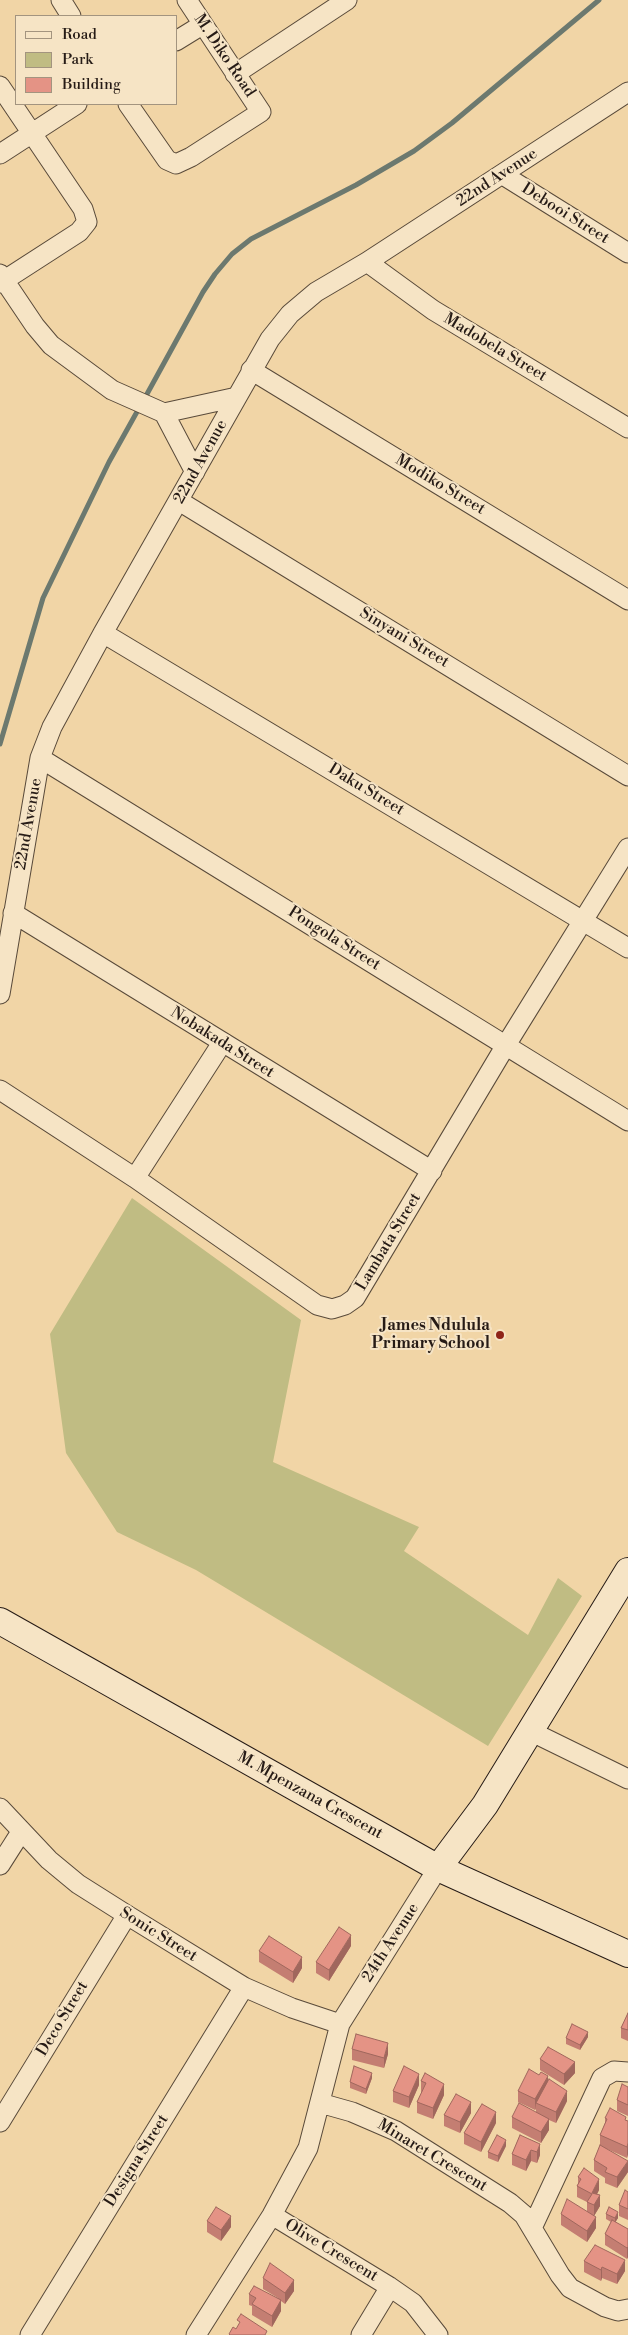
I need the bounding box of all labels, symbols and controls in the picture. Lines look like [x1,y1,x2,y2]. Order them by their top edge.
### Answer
street label: M. Diko Road [189,11,259,101]
legend [15,15,178,105]
text: Road [62,25,97,44]
text: Park [62,50,93,69]
text: Building [62,75,121,94]
street label: 22nd Avenue [453,145,541,211]
street label: Debooi Street [518,179,612,249]
street label: Madobela Street [440,310,550,386]
street label: 22nd Avenue [170,417,232,507]
street label: Modiko Street [392,451,488,519]
street label: Sinyani Street [356,604,452,672]
street label: Daku Street [325,760,407,820]
street label: 22nd Avenue [11,777,47,871]
street label: Pongola Street [284,903,384,975]
street label: Nobakada Street [167,1003,277,1083]
street label: Lambata Street [352,1190,426,1294]
place label: James Ndulula Primary School [371,1316,490,1354]
marker: James Ndulula Primary School [494,1329,506,1341]
street label: M. Mpenzana Crescent [234,1748,386,1844]
street label: 24th Avenue [358,1900,424,1986]
street label: Sonic Street [116,1904,200,1966]
street label: Deco Street [33,1978,93,2060]
street label: Designa Street [101,2111,173,2211]
street label: Minaret Crescent [373,2116,491,2196]
street label: Olive Crescent [281,2216,381,2286]

